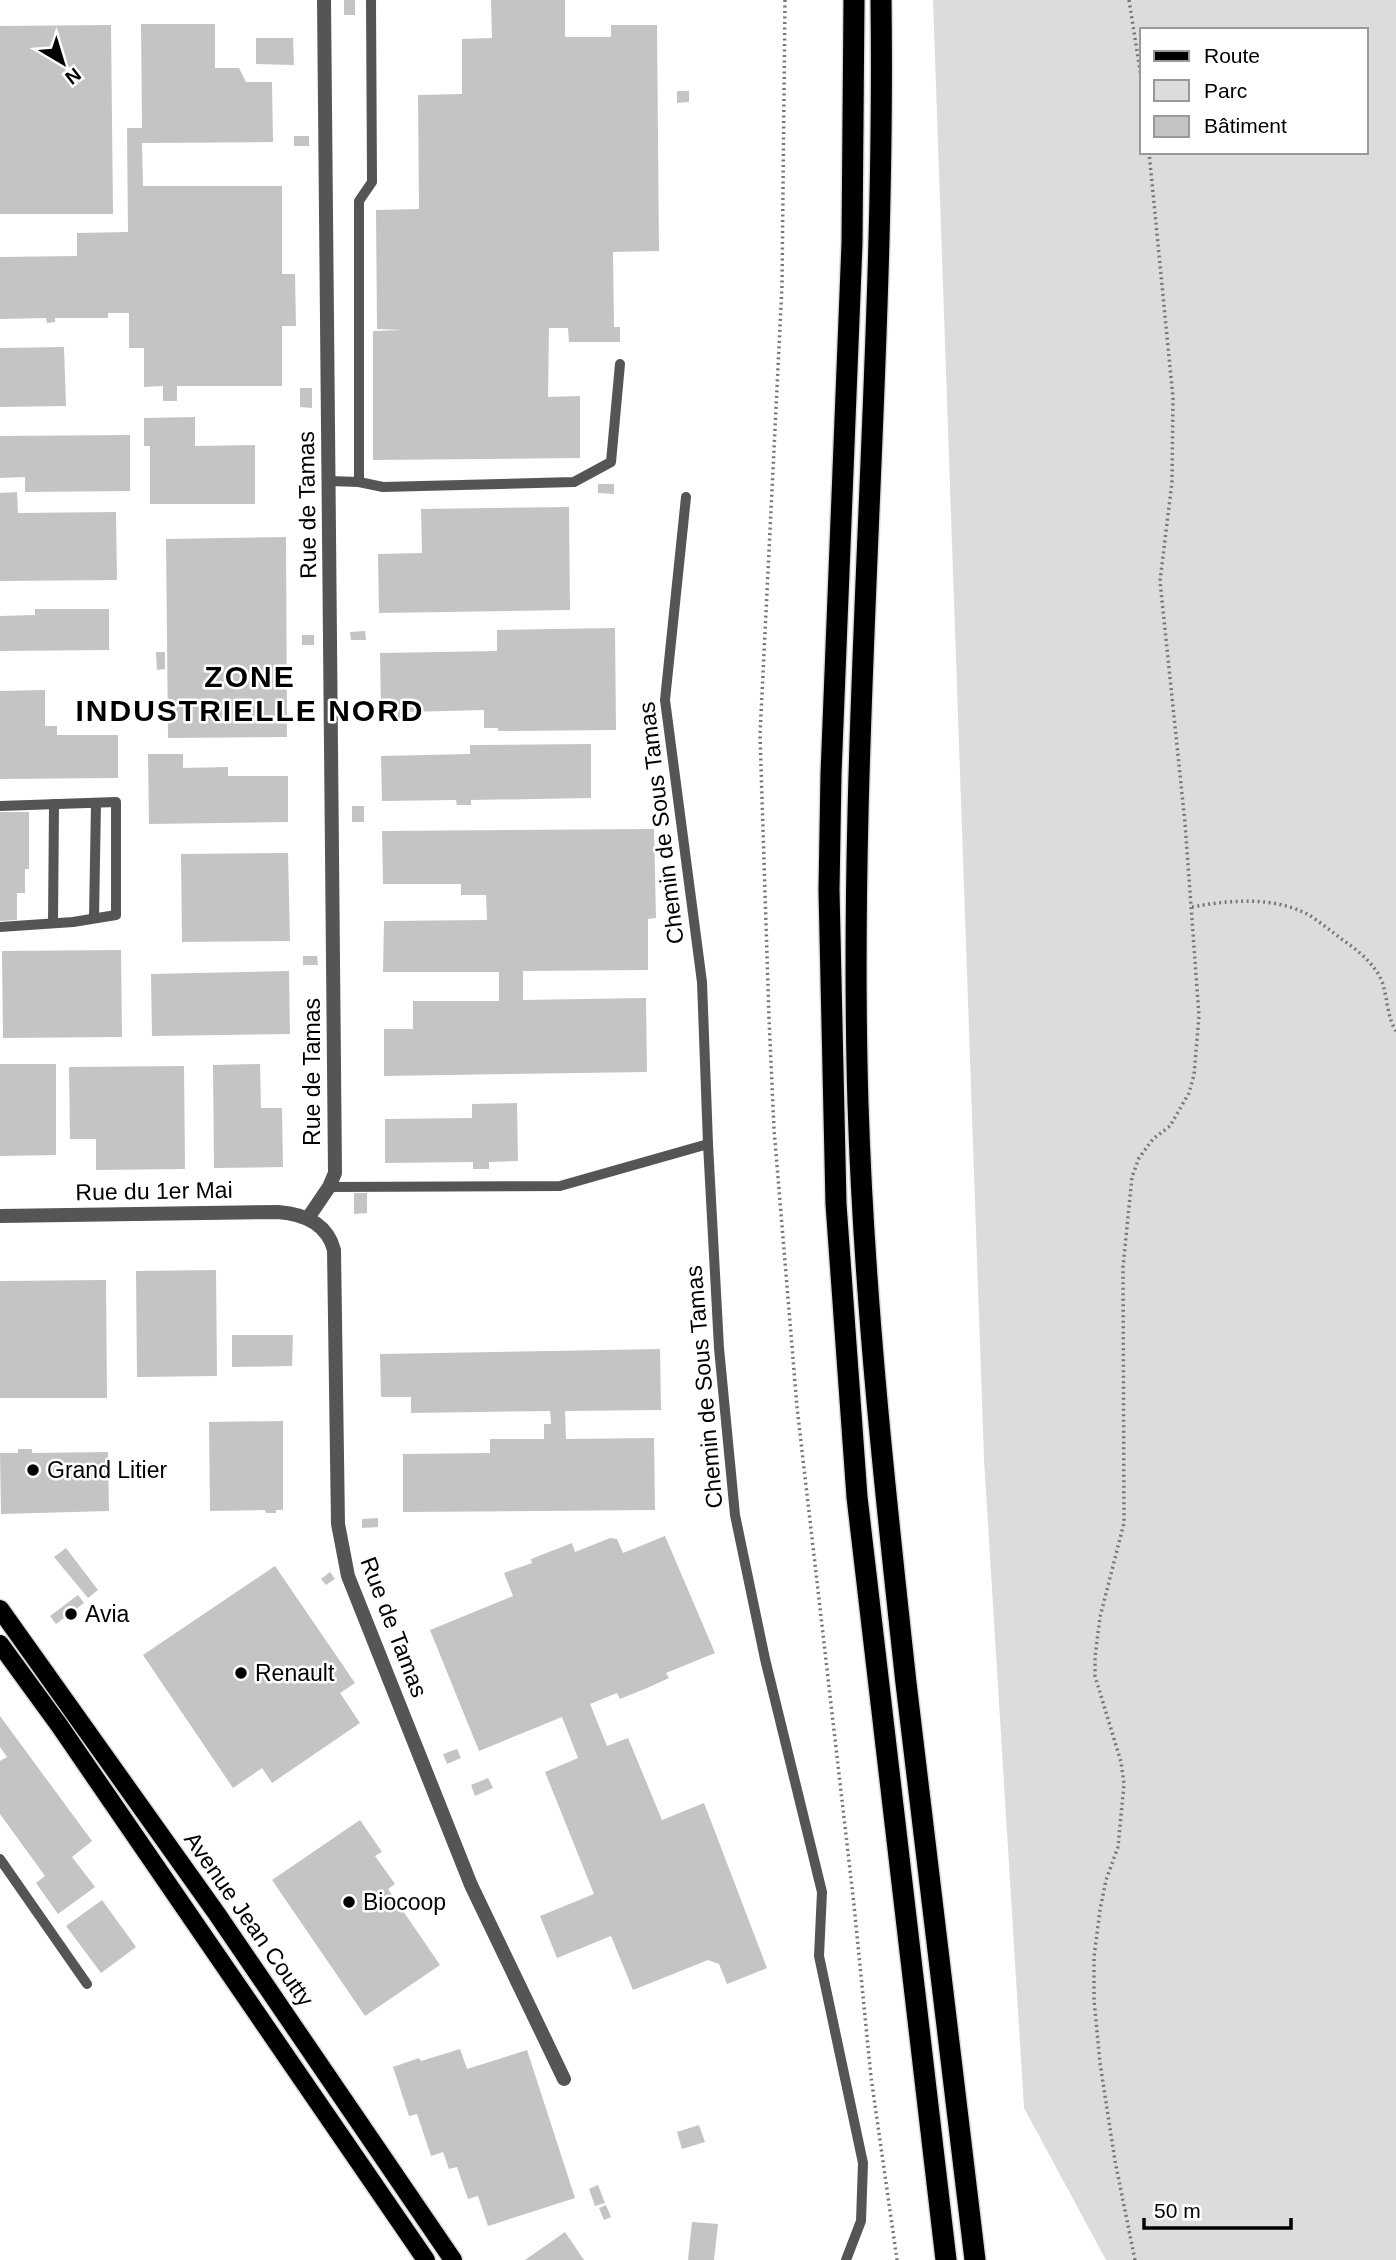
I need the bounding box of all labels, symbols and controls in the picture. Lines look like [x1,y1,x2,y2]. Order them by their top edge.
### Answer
north arrow [28,28,98,98]
legend [1140,28,1368,154]
text: Route [1204,44,1260,67]
text: N [61,64,85,89]
text: Parc [1204,79,1247,102]
text: Bâtiment [1204,114,1287,137]
street label: Rue de Tamas [293,431,321,579]
district label: ZONE INDUSTRIELLE NORD [76,660,425,727]
street label: Chemin de Sous Tamas [633,700,689,946]
street label: Rue de Tamas [299,998,325,1146]
street label: Rue du 1er Mai [75,1177,233,1205]
street label: Chemin de Sous Tamas [680,1264,728,1510]
place label: Grand Litier [47,1457,168,1483]
marker: Grand Litier [25,1462,41,1478]
street label: Rue de Tamas [355,1553,433,1701]
place label: Avia [85,1601,130,1627]
marker: Avia [63,1606,79,1622]
place label: Renault [255,1660,335,1686]
marker: Renault [233,1665,249,1681]
street label: Avenue Jean Coutty [179,1827,319,2012]
place label: Biocoop [363,1889,446,1915]
marker: Biocoop [341,1894,357,1910]
scale bar [1144,2186,1291,2230]
text: 50 m [1154,2199,1201,2222]

